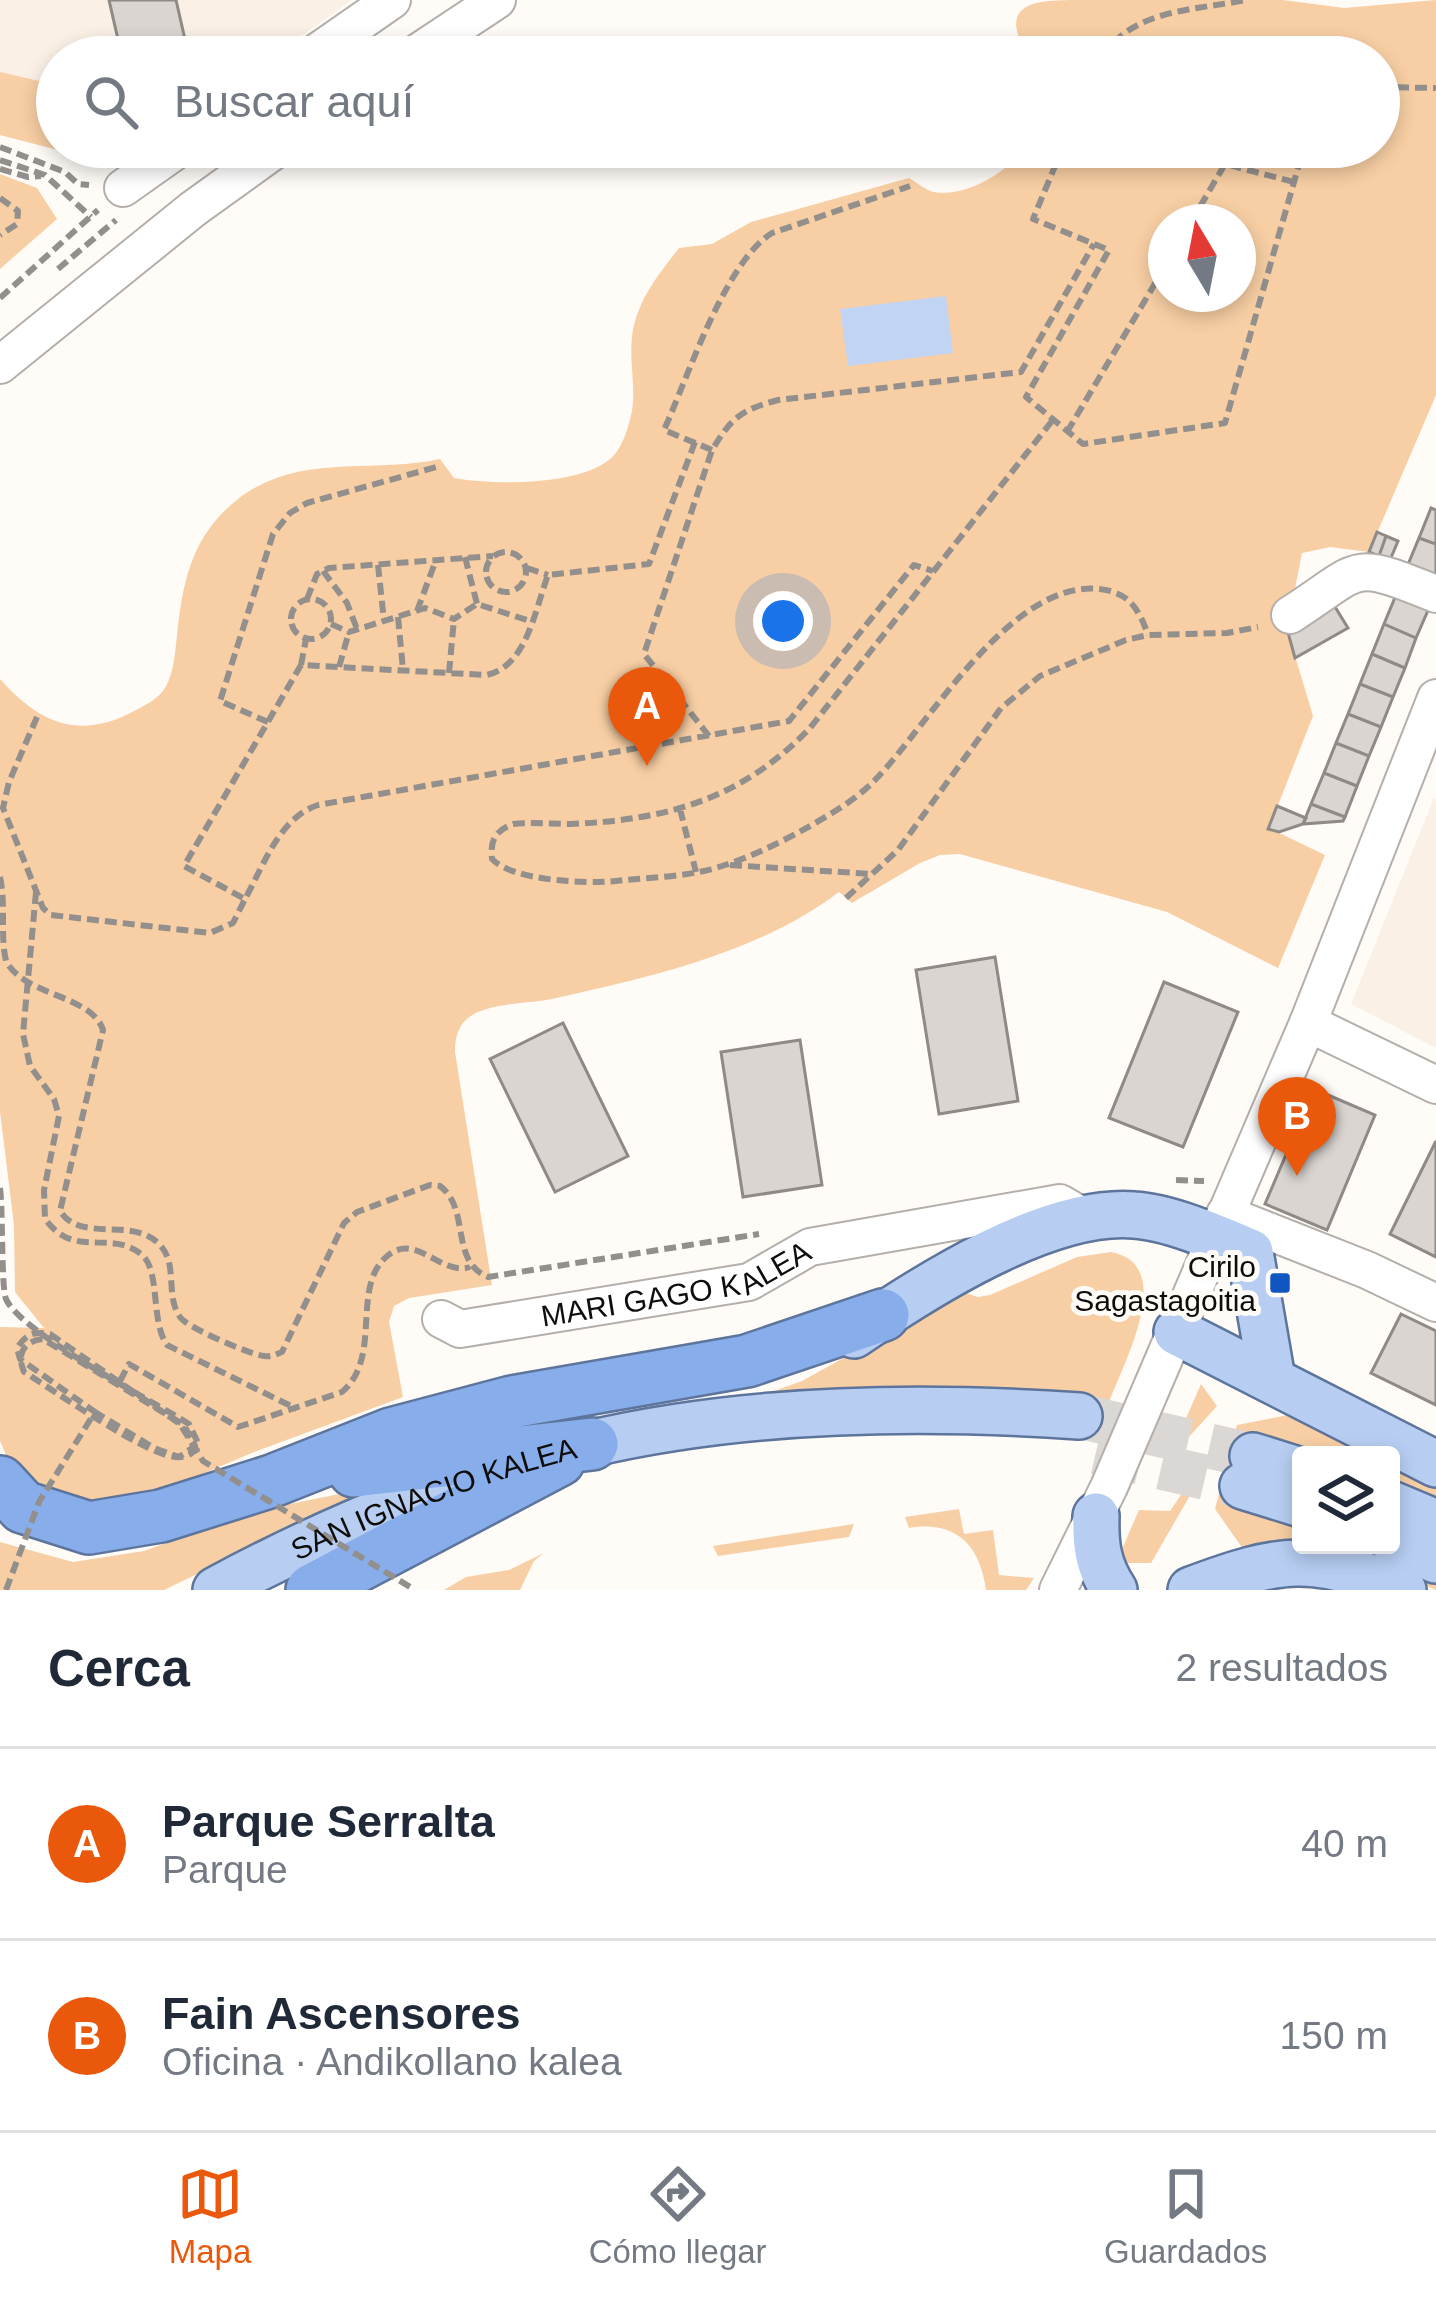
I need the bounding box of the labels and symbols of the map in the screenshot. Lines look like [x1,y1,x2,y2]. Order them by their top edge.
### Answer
north arrow [1148,204,1256,312]
your location [753,591,813,651]
pin: A [608,667,686,766]
pin: B [1258,1077,1336,1176]
street label: MARI GAGO KALEA [539,1234,816,1332]
place label: Cirilo Sagastagoitia [1074,1250,1256,1317]
marker: Cirilo Sagastagoitia [1267,1270,1293,1296]
street label: SAN IGNACIO KALEA [286,1431,580,1566]

